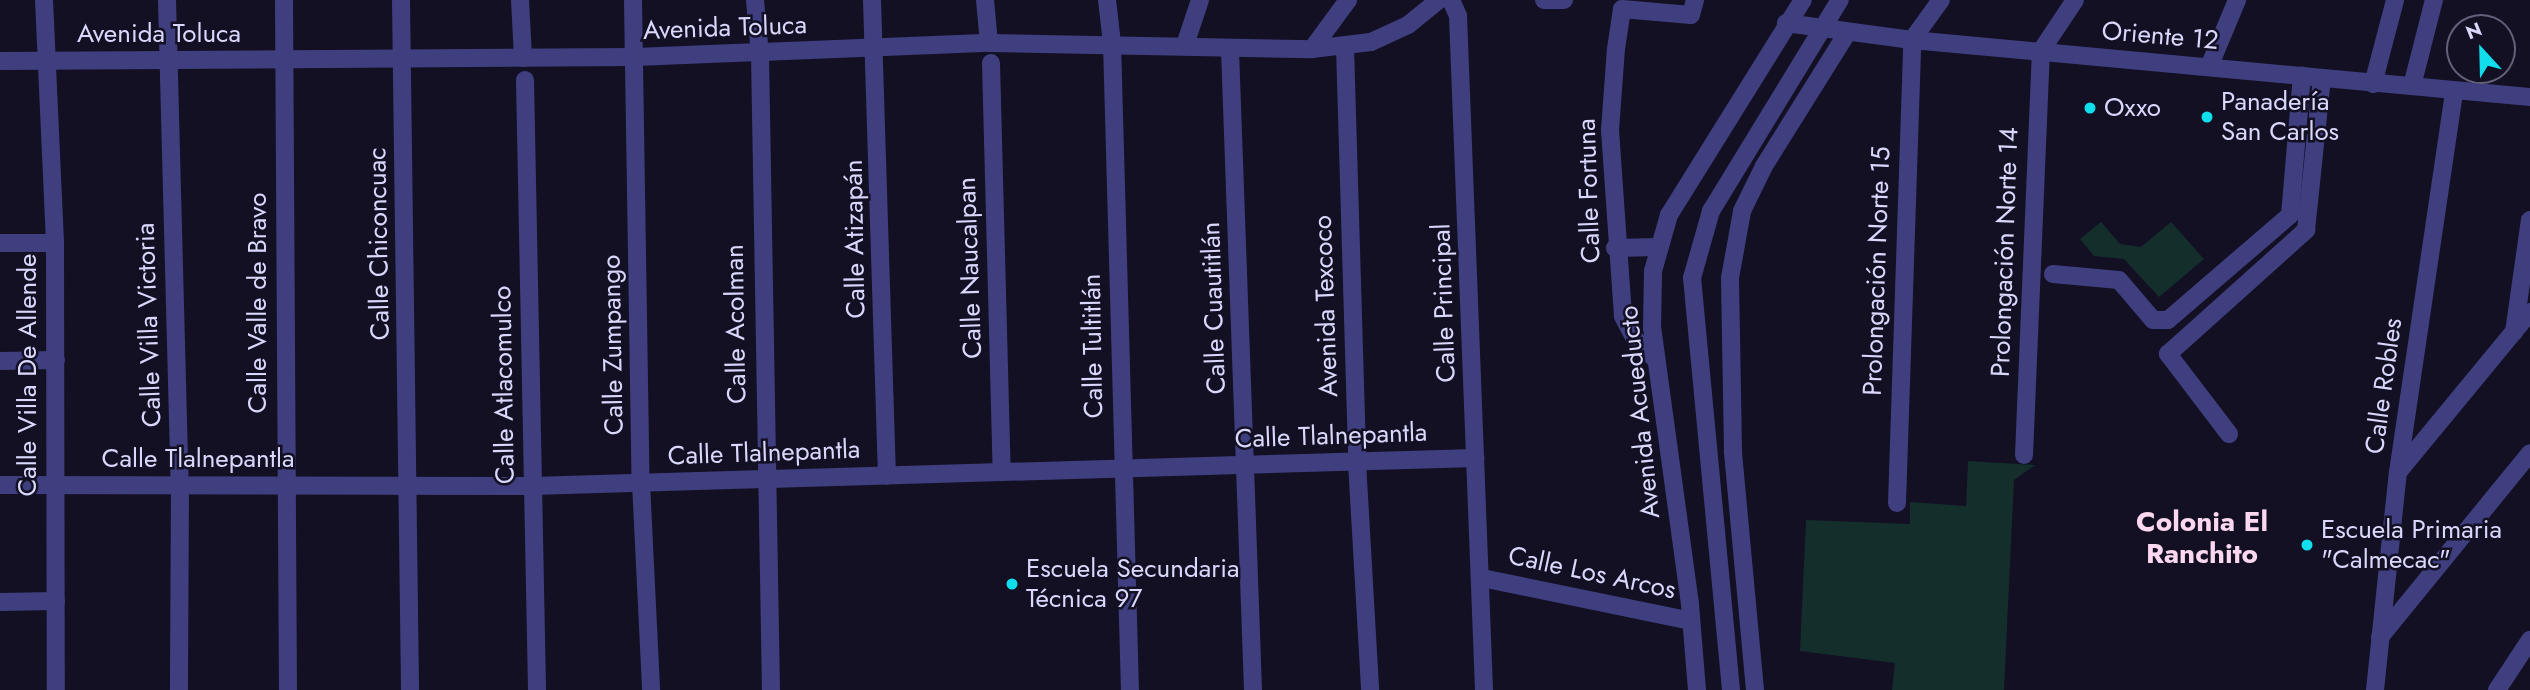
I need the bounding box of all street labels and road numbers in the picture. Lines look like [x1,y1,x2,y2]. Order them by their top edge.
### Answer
street label: Avenida Toluca [642,10,808,46]
street label: Oriente 12 [2100,15,2220,57]
street label: Avenida Toluca [77,18,241,50]
street label: Calle Fortuna [1571,118,1607,264]
street label: Prolongación Norte 14 [1985,127,2025,377]
street label: Prolongación Norte 15 [1857,146,1897,396]
street label: Calle Chiconcuac [362,147,396,341]
street label: Calle Atizapán [838,159,872,319]
street label: Calle Naucalpan [951,177,989,359]
street label: Calle Valle de Bravo [242,193,274,413]
street label: Avenida Texcoco [1307,214,1345,398]
street label: Calle Cuautitlán [1195,221,1233,395]
street label: Calle Villa Victoria [130,222,168,428]
street label: Calle Principal [1426,223,1462,383]
street label: Calle Acolman [719,244,753,404]
street label: Calle Villa De Allende [12,254,44,496]
street label: Calle Zumpango [596,254,630,436]
street label: Calle Tultitlán [1076,273,1110,419]
street label: Calle Atlacomulco [487,285,521,485]
street label: Avenida Acueducto [1613,304,1667,520]
street label: Calle Robles [2359,316,2409,456]
street label: Calle Tlalnepantla [1234,417,1428,455]
street label: Calle Tlalnepantla [667,434,861,472]
street label: Calle Tlalnepantla [102,443,294,475]
street label: Calle Los Arcos [1505,540,1679,606]

